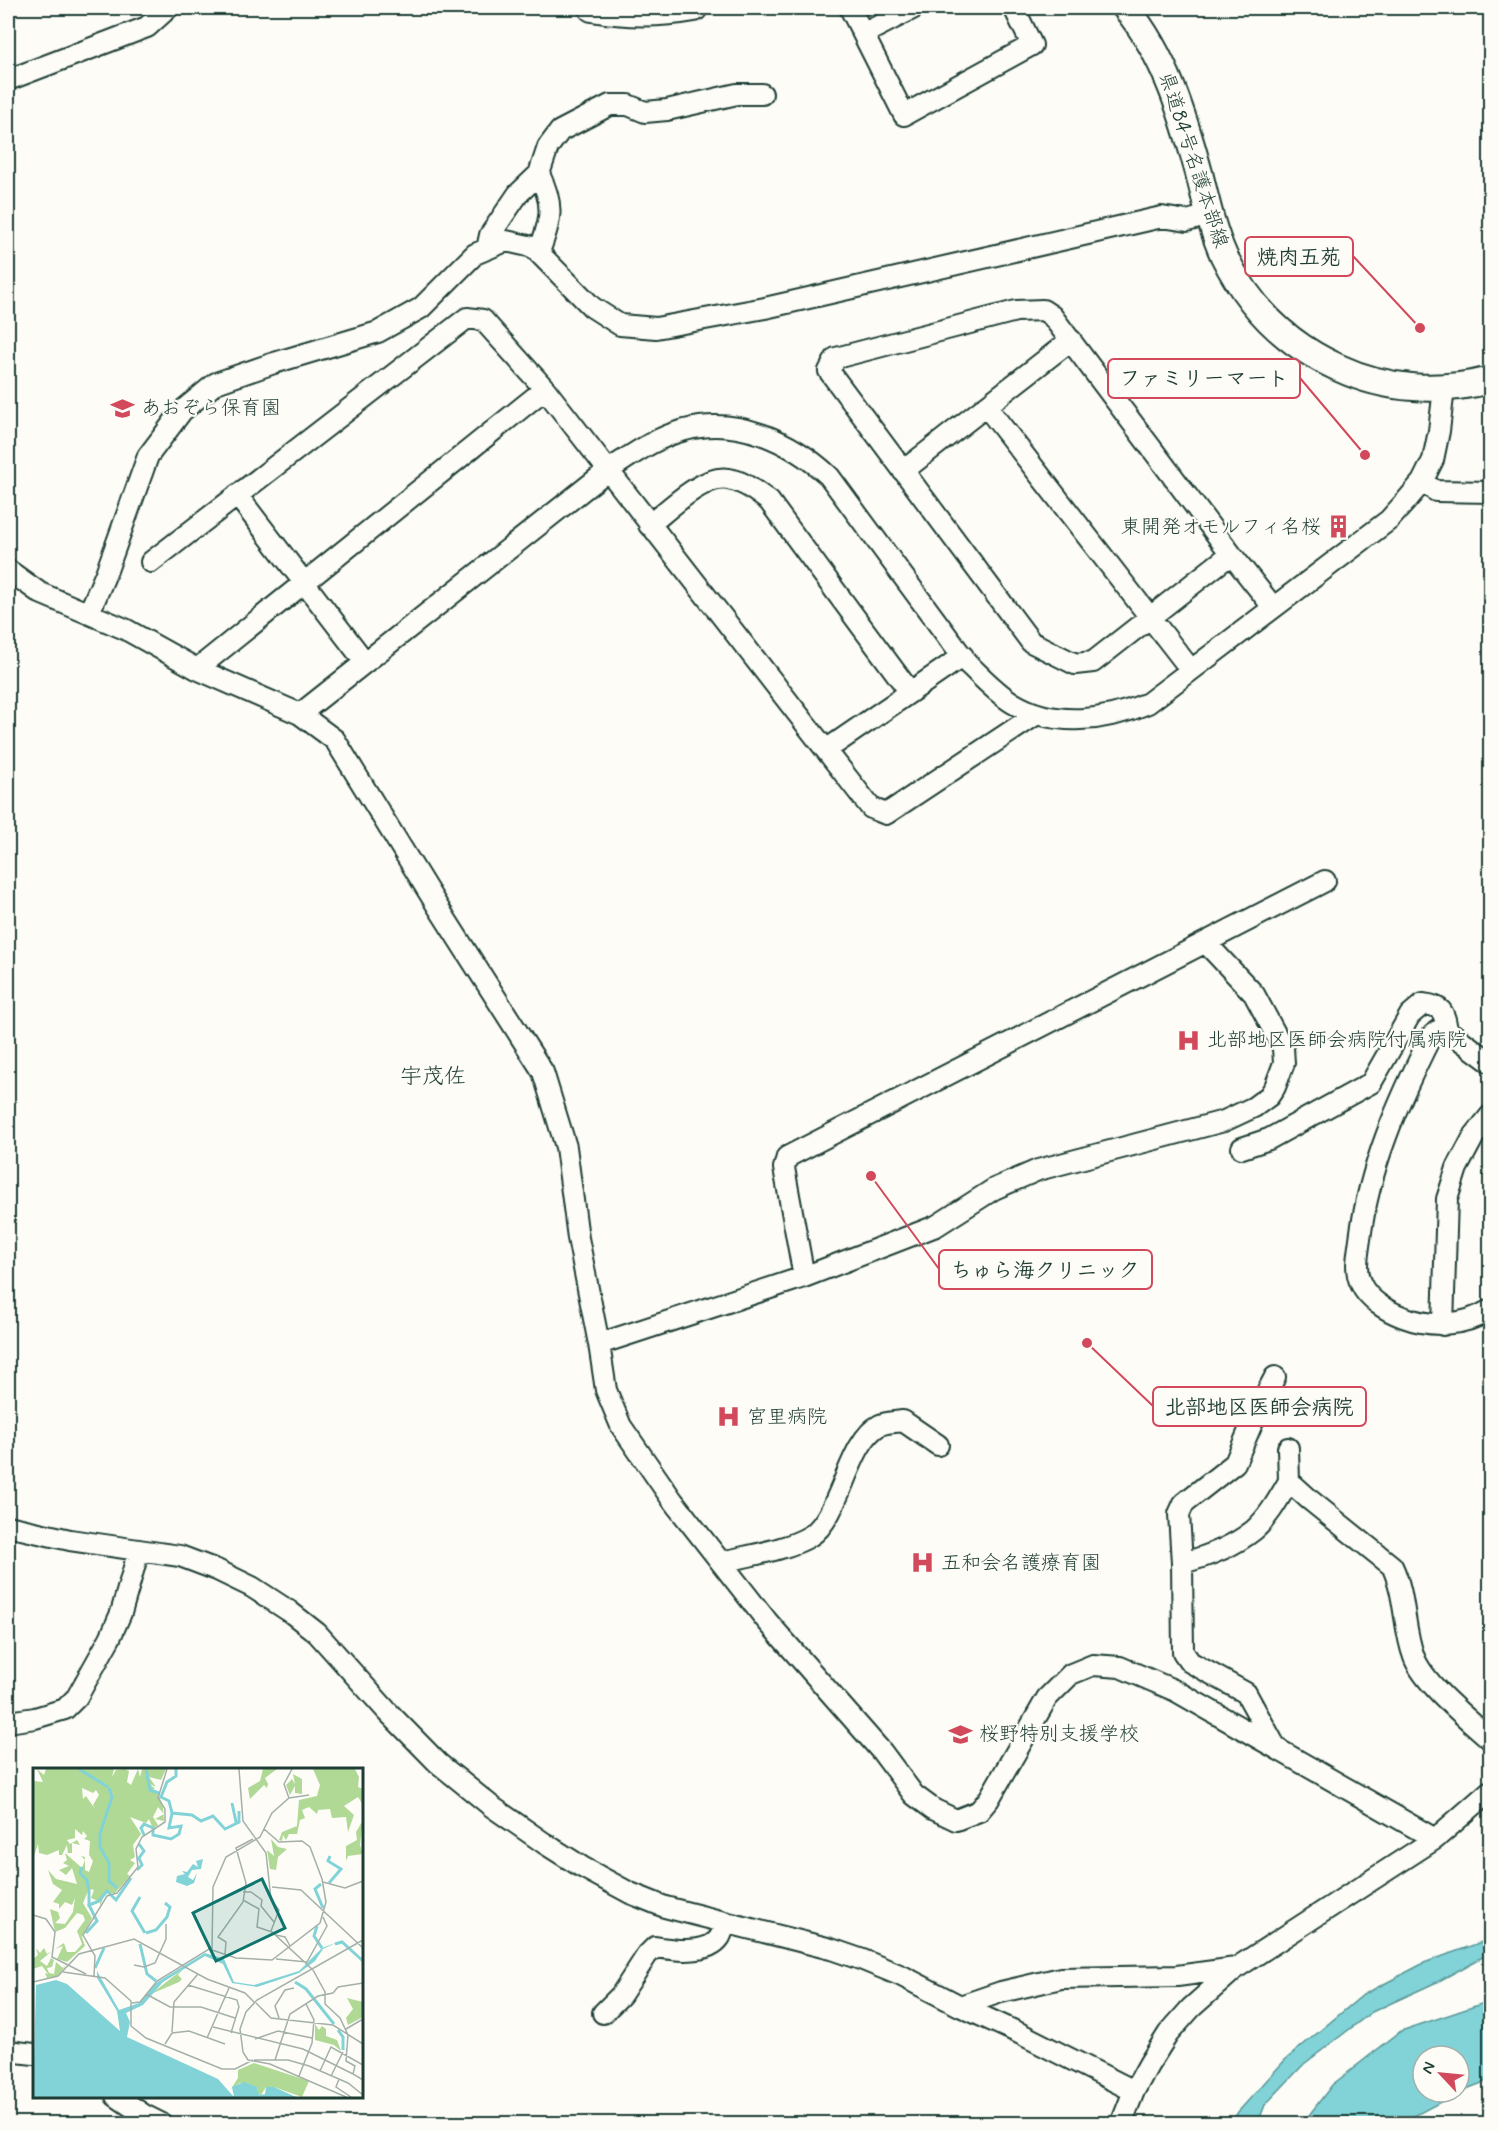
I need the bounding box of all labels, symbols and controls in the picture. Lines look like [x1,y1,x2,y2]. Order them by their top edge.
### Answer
street label: 県道84号名護本部線 [1152,69,1234,251]
callout: 焼肉五苑 [1245,237,1353,276]
text: 焼肉五苑 [1257,244,1341,272]
callout: ファミリーマート [1108,359,1300,398]
text: ファミリーマート [1120,365,1288,393]
school or university icon: あおぞら保育園 [110,395,136,421]
place label: あおぞら保育園 [141,395,281,422]
place label: 東開発オモルフィ名桜 [1121,514,1321,541]
building icon: 東開発オモルフィ名桜 [1326,514,1352,540]
hospital icon: 北部地区医師会病院付属病院 [1176,1027,1202,1053]
place label: 北部地区医師会病院付属病院 [1207,1027,1467,1054]
district label: 宇茂佐 [400,1063,466,1091]
callout: ちゅら海クリニック [939,1250,1152,1289]
text: ちゅら海クリニック [951,1257,1140,1285]
callout: 北部地区医師会病院 [1153,1387,1366,1426]
text: 北部地区医師会病院 [1165,1394,1354,1422]
hospital icon: 宮里病院 [716,1404,742,1430]
place label: 宮里病院 [747,1404,827,1431]
hospital icon: 五和会名護療育園 [910,1550,936,1576]
place label: 五和会名護療育園 [941,1550,1101,1577]
school or university icon: 桜野特別支援学校 [948,1721,974,1747]
place label: 桜野特別支援学校 [979,1721,1139,1748]
inset map [33,1768,363,2098]
north arrow [1411,2044,1471,2104]
text: N [1417,2059,1441,2077]

